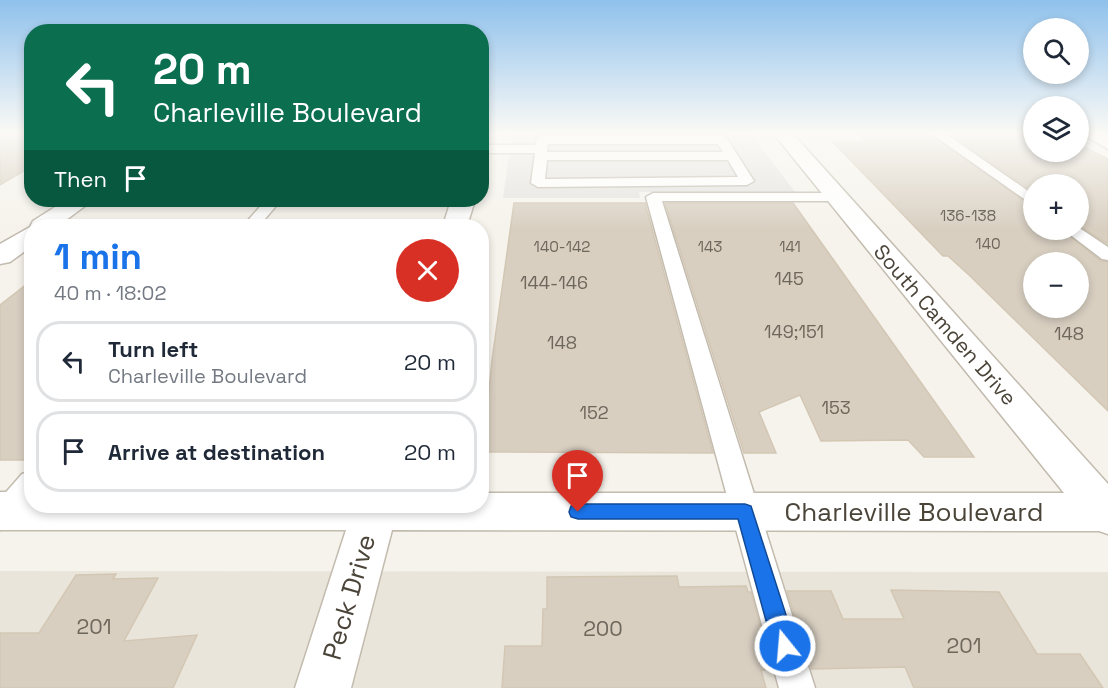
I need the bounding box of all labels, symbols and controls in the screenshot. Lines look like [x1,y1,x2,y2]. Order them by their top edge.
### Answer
map controls [1023,18,1089,318]
button: search [1023,18,1089,84]
text: 20 m [153,43,252,96]
icon: left [54,48,132,126]
text: Charleville Boulevard [153,95,422,130]
button: layers [1023,96,1089,162]
icon: arrive [119,162,152,195]
text: Then [54,165,107,193]
button: + [1023,174,1089,240]
house number: 136-138 [940,206,996,225]
text: 1 min [54,234,142,280]
house number: 140 [975,234,1001,253]
house number: 140-142 [534,237,590,256]
house number: 143 [698,237,722,256]
house number: 141 [779,237,801,256]
button: close [396,239,459,302]
street label: South Camden Drive [868,239,1023,411]
button: − [1023,252,1089,318]
house number: 145 [774,267,804,290]
house number: 144-146 [520,271,588,294]
text: 40 m · 18:02 [54,280,166,306]
house number: 149;151 [764,320,824,343]
house number: 148 [1054,322,1084,345]
house number: 148 [547,331,577,354]
text: Turn left [108,335,198,363]
icon: left [57,345,90,378]
text: 20 m [404,348,456,376]
text: Charleville Boulevard [108,363,307,389]
house number: 153 [821,396,851,419]
house number: 152 [579,401,609,424]
icon: arrive [57,435,90,468]
text: Arrive at destination [108,438,325,466]
text: 20 m [404,438,456,466]
pin [552,450,603,512]
icon: arrive [561,459,594,492]
street label: Charleville Boulevard [785,495,1043,529]
street label: Peck Drive [315,530,383,664]
house number: 201 [77,613,111,640]
position arrow [753,614,817,678]
house number: 200 [583,615,623,642]
house number: 201 [947,632,981,659]

